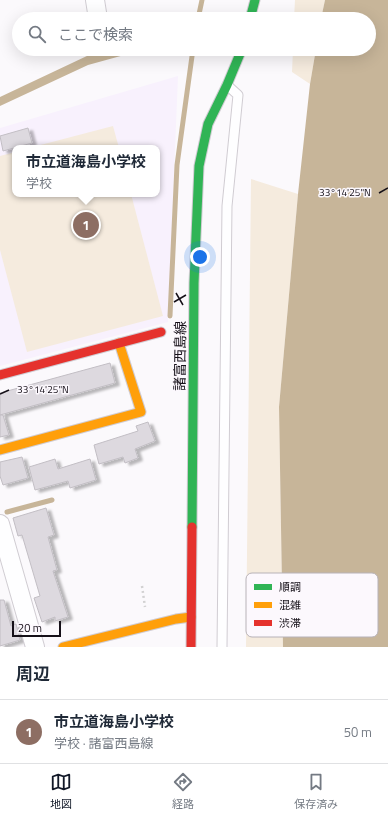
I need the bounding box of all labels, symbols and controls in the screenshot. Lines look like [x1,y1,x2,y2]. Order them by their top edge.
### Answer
search box [12,12,376,56]
icon: search [26,23,48,45]
text: ここで検索 [58,23,133,46]
popup [12,145,160,197]
text: 市立道海島小学校 [26,150,146,173]
text: 学校 [26,173,52,193]
text: 33°14'25"N [319,185,371,200]
pin: 1 [73,210,99,240]
your location [190,247,210,267]
street label: 諸富西島線 [168,321,191,391]
text: 33°14'25"N [17,382,69,397]
legend [246,573,378,637]
text: 順調 [279,579,301,595]
text: 混雑 [279,597,301,613]
text: 渋滞 [279,615,301,631]
scale bar [12,619,61,638]
text: 20 m [18,620,42,636]
text: 周辺 [16,661,50,687]
text: 市立道海島小学校 [54,710,174,733]
text: 1 [25,722,33,742]
text: 50 m [344,722,372,742]
text: 学校 · 諸富西島線 [54,733,154,753]
tab: 地図 [50,771,72,812]
tab: 経路 [172,771,194,812]
tab: 保存済み [294,771,338,812]

